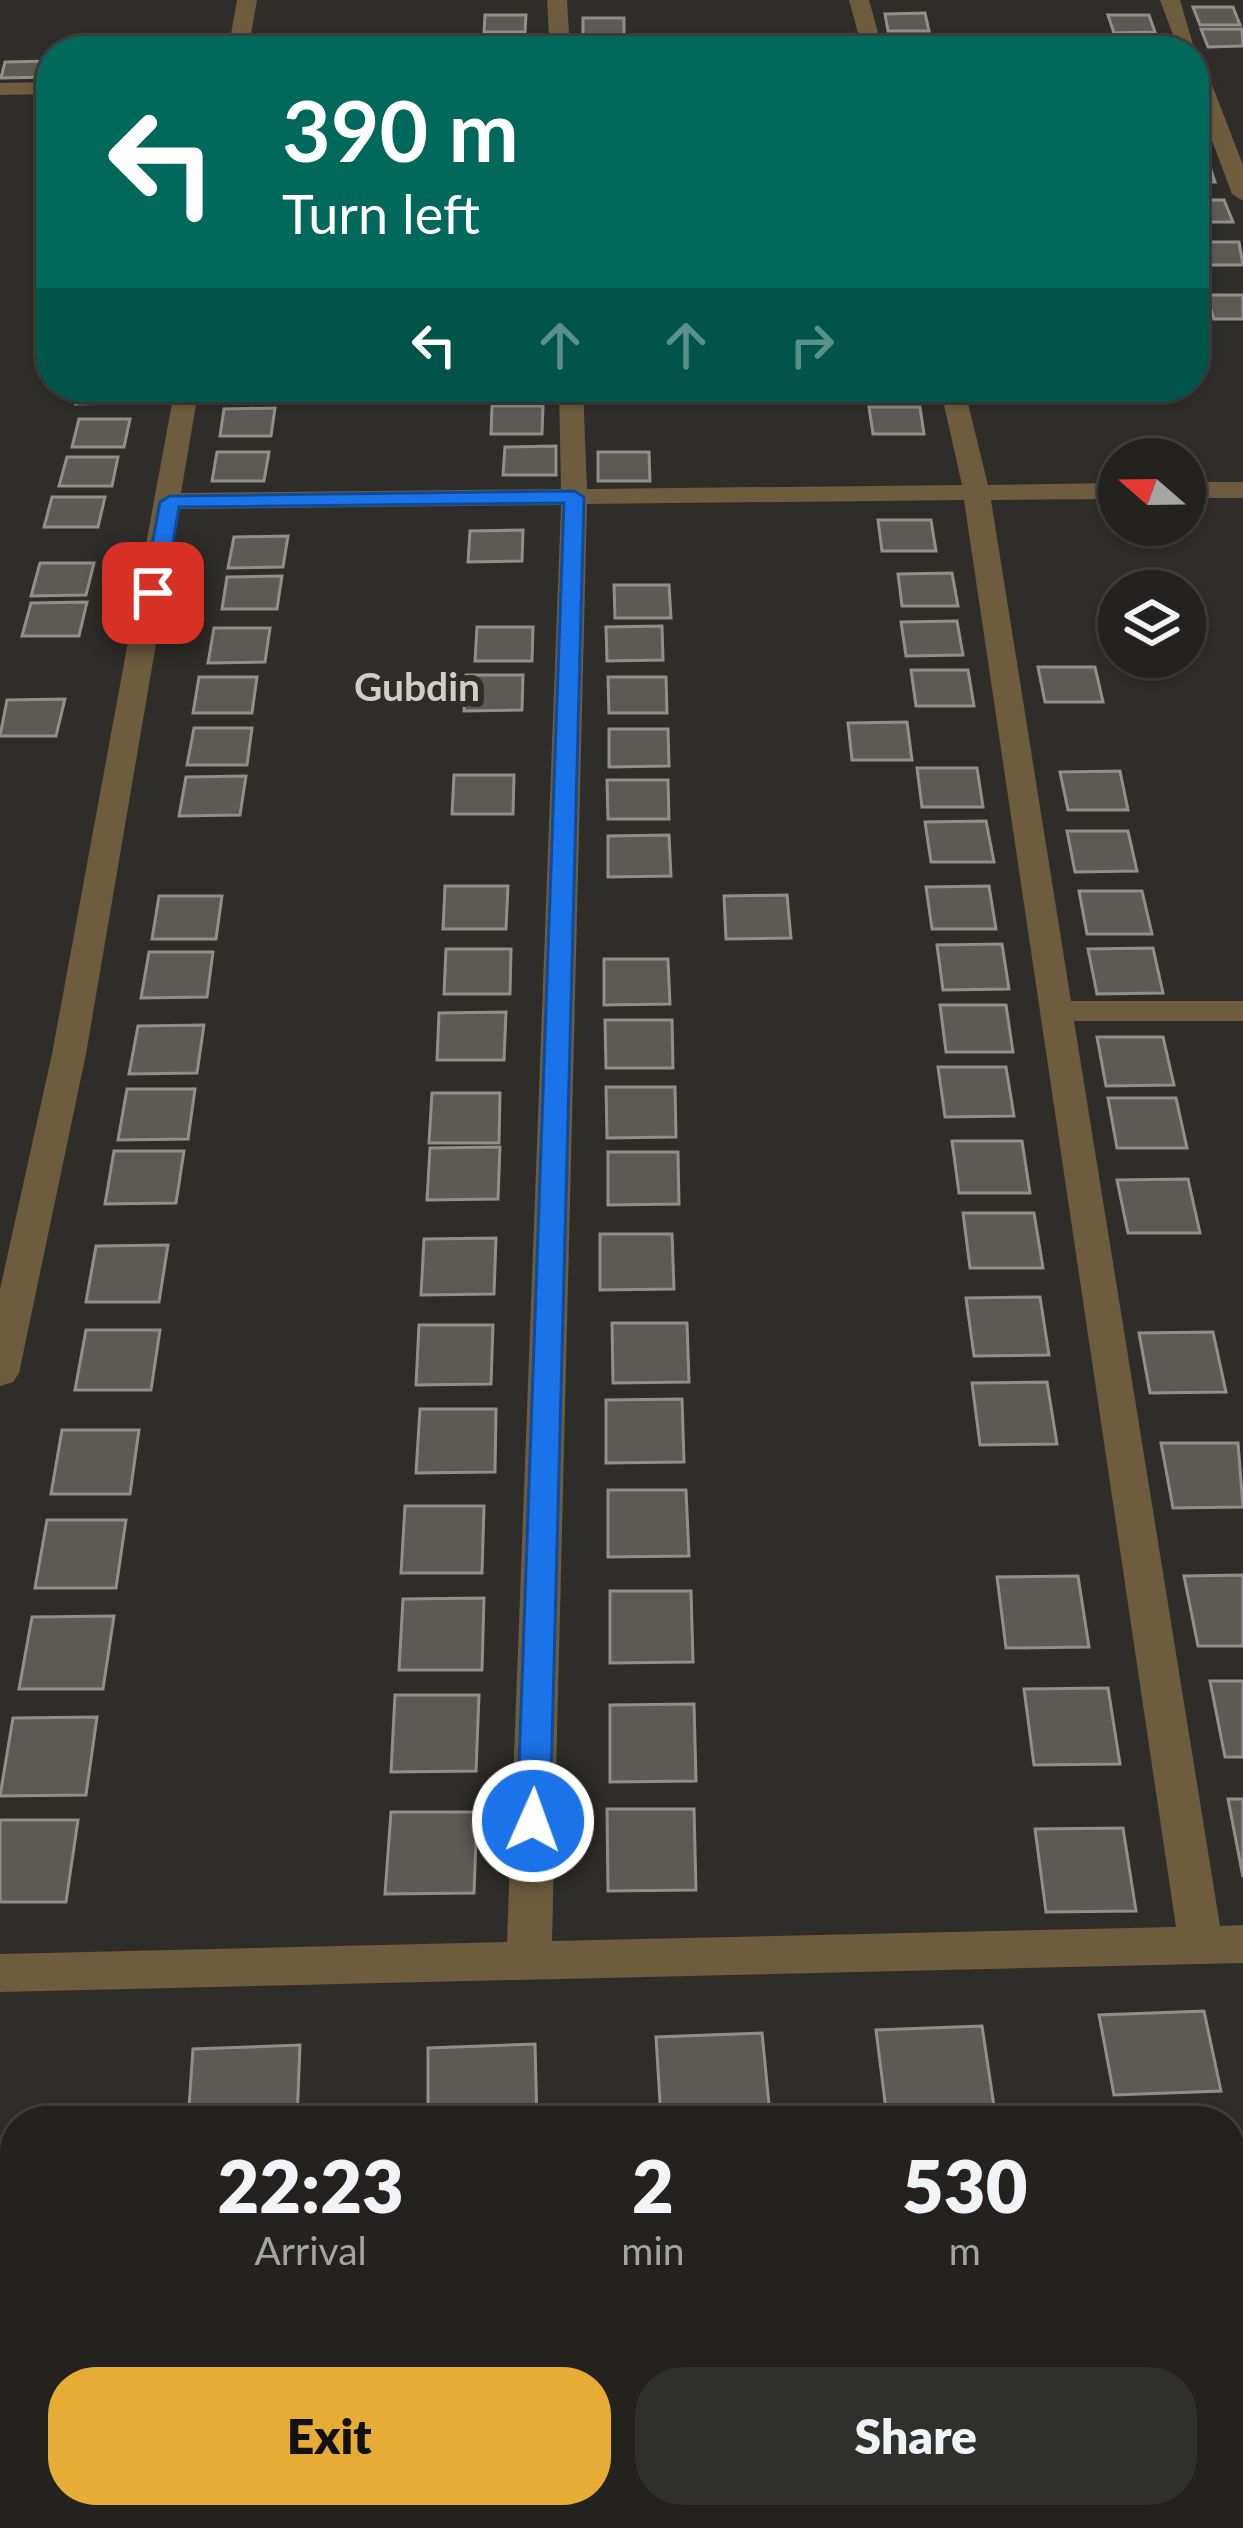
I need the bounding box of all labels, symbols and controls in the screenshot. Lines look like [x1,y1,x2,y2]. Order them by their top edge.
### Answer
text: 390 m [282,79,519,180]
icon: left [84,84,240,240]
text: Turn left [282,181,480,246]
icon: left [401,312,467,378]
icon: ahead [527,312,593,378]
icon: ahead [653,312,719,378]
icon: right [779,312,845,378]
north arrow [1098,438,1206,546]
map controls [1098,438,1206,678]
pin [102,542,204,644]
icon: arrive [120,560,186,626]
button: layers [1098,570,1206,678]
district label: Gubdin [354,663,480,709]
position arrow [470,1758,596,1884]
text: 22:23 [218,2142,404,2228]
text: 2 [632,2142,674,2228]
text: 530 [902,2142,1027,2228]
text: Arrival [254,2227,367,2273]
text: min [621,2227,685,2273]
text: m [949,2227,981,2273]
button: Exit [48,2367,611,2505]
button: Share [635,2367,1197,2505]

